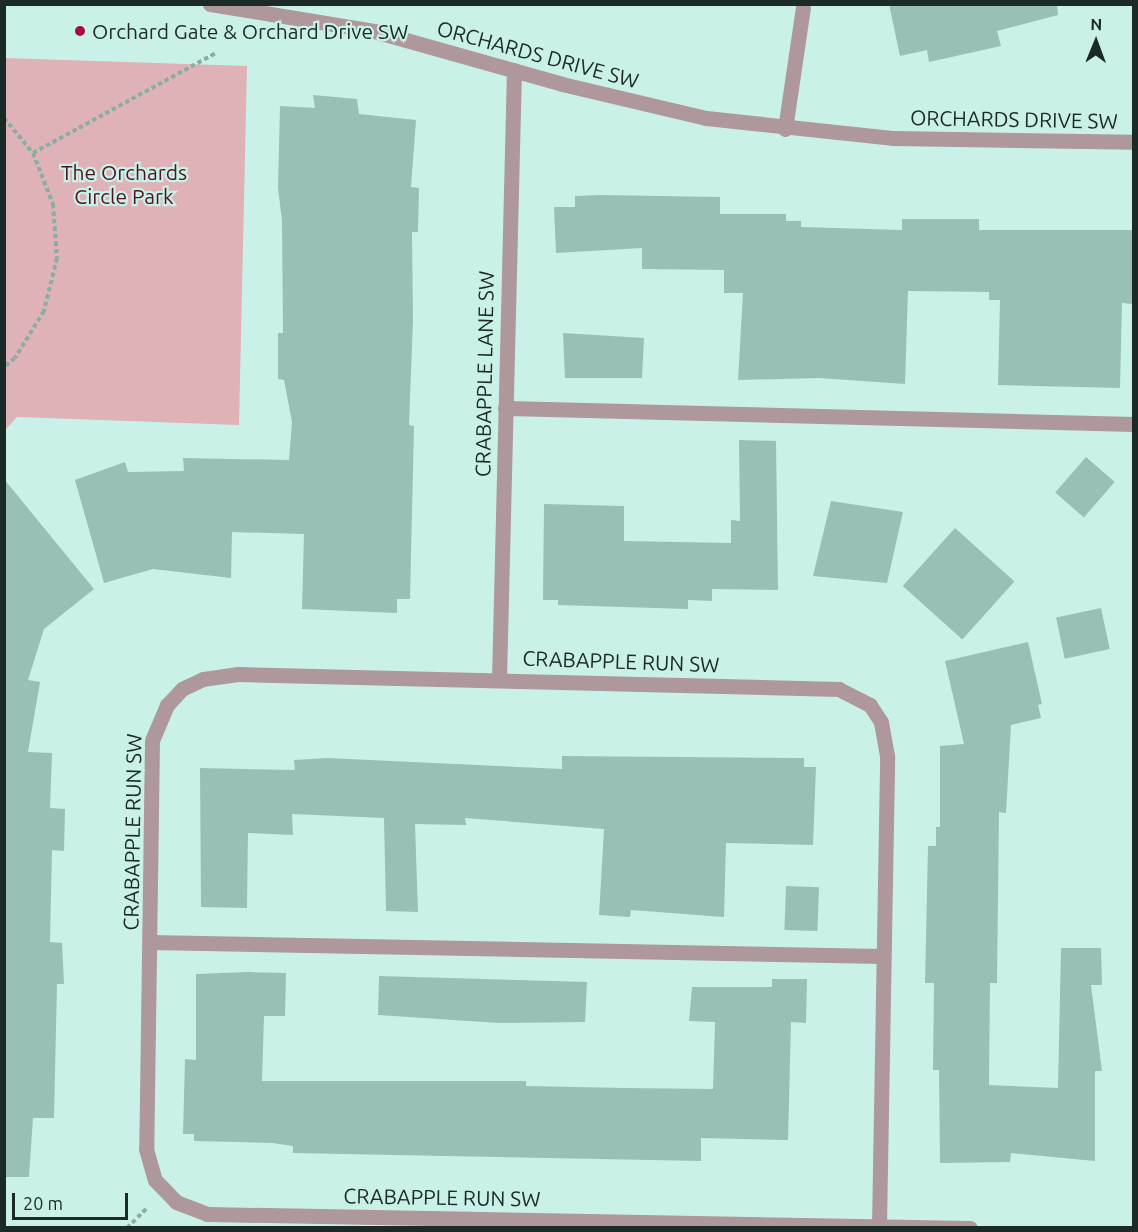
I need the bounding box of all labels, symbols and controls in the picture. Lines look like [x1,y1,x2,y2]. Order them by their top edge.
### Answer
north arrow [1066,12,1126,72]
street label: ORCHARDS DRIVE SW [434,15,642,93]
text: N [1090,15,1102,33]
place label: Orchard Gate & Orchard Drive SW [92,18,408,44]
marker: Orchard Gate & Orchard Drive SW [73,24,87,38]
street label: ORCHARDS DRIVE SW [910,105,1118,133]
park label: The Orchards Circle Park [61,159,187,209]
street label: CRABAPPLE LANE SW [470,271,498,477]
street label: CRABAPPLE RUN SW [522,645,720,677]
street label: CRABAPPLE RUN SW [118,733,146,931]
scale bar [15,1181,130,1219]
street label: CRABAPPLE RUN SW [343,1183,541,1211]
text: 20 m [23,1193,63,1213]

